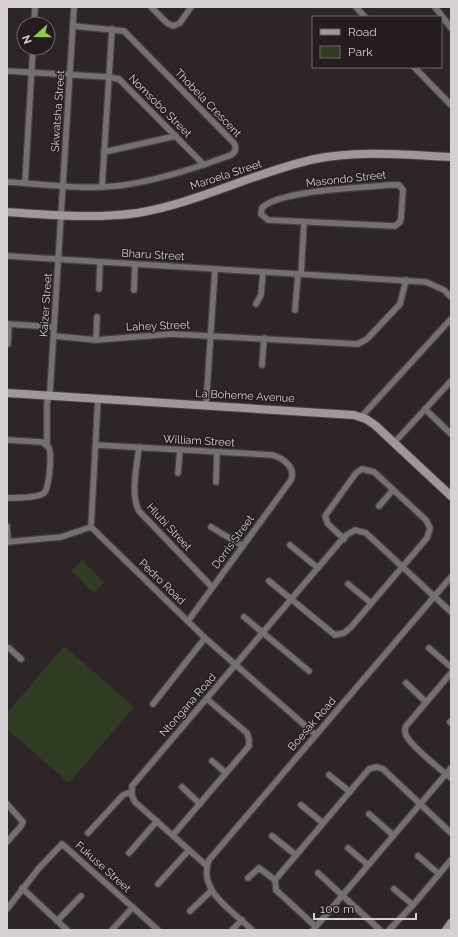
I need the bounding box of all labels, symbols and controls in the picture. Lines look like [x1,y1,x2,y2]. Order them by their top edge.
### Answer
north arrow [16,16,56,56]
legend [312,16,442,68]
text: Road [348,25,377,39]
text: N [20,33,35,46]
text: Park [348,45,373,59]
street label: Thobela Crescent [172,66,244,140]
street label: Skwatsha Street [49,69,67,152]
street label: Nomsobo Street [126,72,194,140]
street label: Maroela Street [189,157,264,193]
street label: Masondo Street [305,168,387,190]
street label: Bharu Street [121,247,185,263]
street label: Kaizer Street [37,272,55,337]
street label: Lahey Street [126,318,191,334]
street label: La Boheme Avenue [195,387,296,405]
street label: William Street [163,433,235,449]
street label: Hlubi Street [144,501,194,554]
street label: Dorris Street [209,512,257,571]
street label: Pedro Road [136,557,188,607]
street label: Ntongana Road [157,671,219,739]
street label: Boesak Road [285,694,339,753]
street label: Fukuse Street [73,839,134,895]
scale bar [314,895,416,921]
text: 100 m [320,902,354,916]

